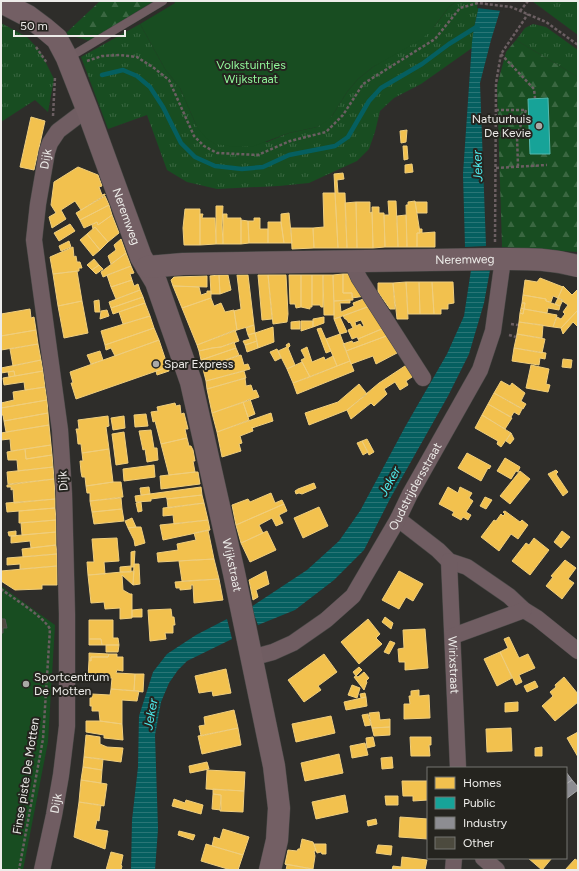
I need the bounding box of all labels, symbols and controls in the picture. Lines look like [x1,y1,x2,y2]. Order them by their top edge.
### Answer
scale bar [14,12,125,38]
text: 50 m [20,19,48,33]
park label: Volkstuintjes Wijkstraat [216,58,286,86]
place label: Natuurhuis De Kevie [472,112,531,140]
marker: Natuurhuis De Kevie [534,121,544,131]
street label: Dijk [37,148,54,170]
water label: Jeker [469,149,486,183]
street label: Neremweg [109,186,143,247]
street label: Neremweg [435,252,495,267]
place label: Spar Express [164,357,234,371]
marker: Spar Express [151,359,161,369]
street label: Oudstrijdersstraat [386,440,445,533]
water label: Jeker [375,463,404,500]
street label: Dijk [55,470,71,492]
street label: Wijkstraat [219,537,245,594]
street label: Wirixstraat [445,636,462,695]
place label: Sportcentrum De Motten [34,670,109,698]
marker: Sportcentrum De Motten [21,679,31,689]
water label: Jeker [140,697,161,732]
street label: Finse piste De Motten [10,716,42,835]
legend [427,767,567,859]
text: Homes [463,776,502,790]
street label: Dijk [47,792,65,815]
text: Public [463,796,496,810]
text: Industry [463,816,508,830]
text: Other [463,836,494,850]

